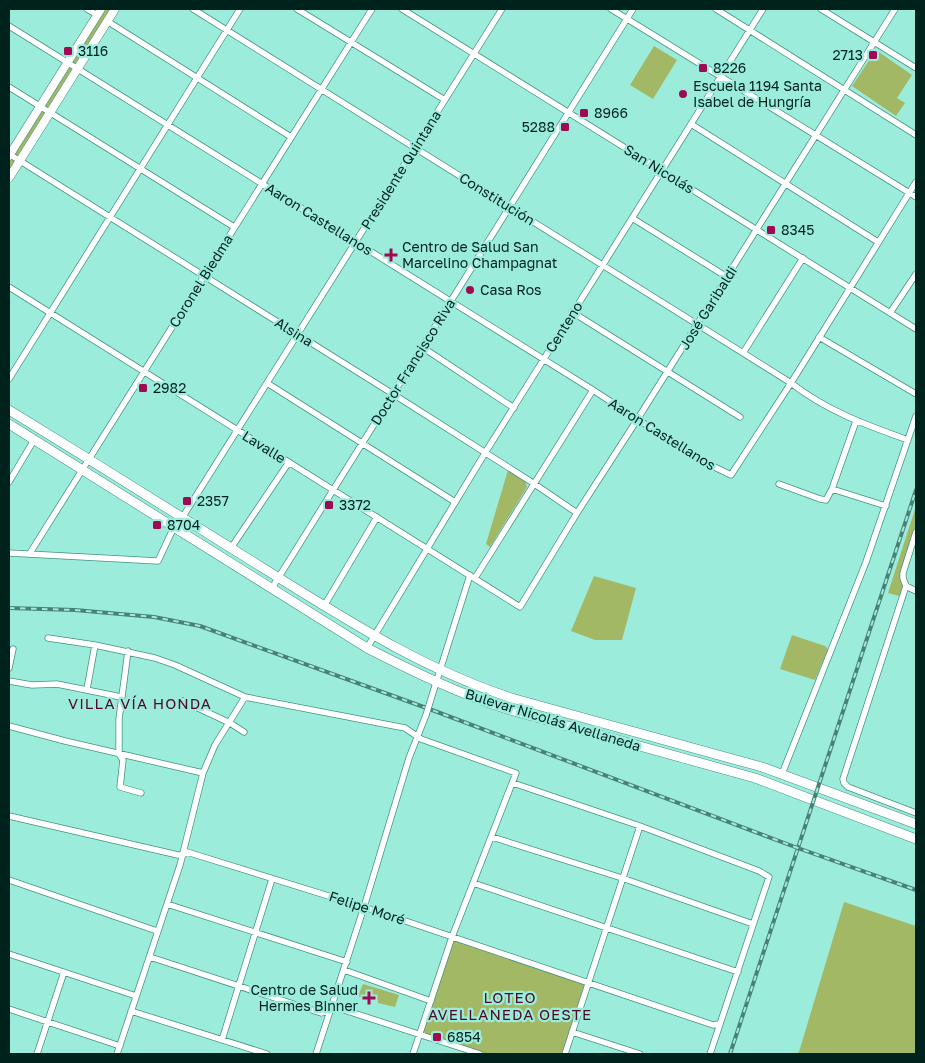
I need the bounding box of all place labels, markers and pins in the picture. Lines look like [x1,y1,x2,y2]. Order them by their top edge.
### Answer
place label: 3116 [78,42,108,59]
marker: 3116 [62,45,74,57]
place label: 2713 [832,46,863,63]
marker: 2713 [867,49,879,61]
place label: 8226 [713,59,746,76]
marker: 8226 [697,62,709,74]
place label: Escuela 1194 Santa Isabel de Hungría [693,77,822,110]
marker: Escuela 1194 Santa Isabel de Hungría [677,88,689,100]
place label: 8966 [594,104,628,121]
marker: 8966 [578,107,590,119]
place label: 5288 [522,118,555,135]
marker: 5288 [559,121,571,133]
place label: 8345 [781,221,814,238]
marker: 8345 [765,224,777,236]
place label: Centro de Salud San Marcelino Champagnat [402,238,557,271]
marker: Centro de Salud San Marcelino Champagnat [384,248,398,262]
place label: Casa Ros [480,281,541,298]
marker: Casa Ros [464,284,476,296]
place label: 2982 [153,379,186,396]
marker: 2982 [137,382,149,394]
place label: 2357 [197,492,229,509]
marker: 2357 [181,495,193,507]
place label: 3372 [339,496,371,513]
marker: 3372 [323,499,335,511]
place label: 8704 [167,516,200,533]
marker: 8704 [151,519,163,531]
place label: Centro de Salud Hermes Binner [250,981,359,1014]
marker: Centro de Salud Hermes Binner [362,991,376,1005]
place label: 6854 [447,1028,481,1045]
marker: 6854 [431,1031,443,1043]

